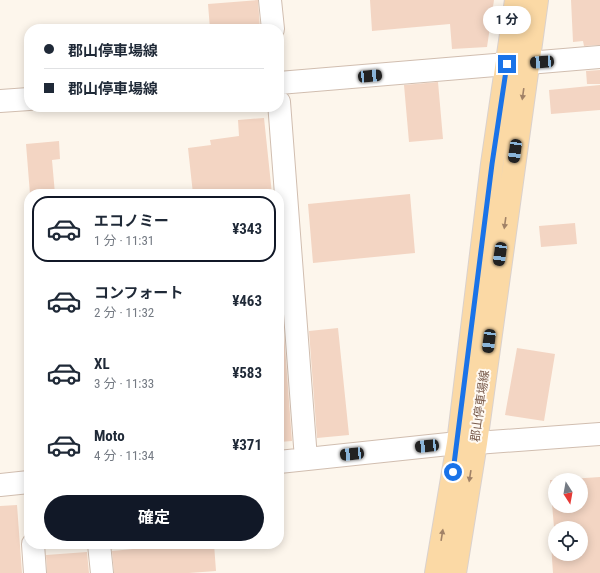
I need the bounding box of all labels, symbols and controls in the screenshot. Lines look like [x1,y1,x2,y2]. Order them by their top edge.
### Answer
callout: 1 分 [483,6,531,34]
text: 1 分 [496,12,518,27]
text: 郡山停車場線 [68,42,158,60]
route end [498,55,516,73]
car [530,55,554,69]
car [358,69,382,83]
text: 郡山停車場線 [68,80,158,98]
one-way arrow [520,88,526,100]
car [507,138,523,164]
icon: car [46,211,82,247]
text: エコノミー [94,212,169,230]
one-way arrow [502,217,508,229]
text: ¥343 [232,220,262,238]
text: 1 分 · 11:31 [94,233,154,248]
car [492,241,508,267]
icon: car [46,283,82,319]
text: コンフォート [94,284,184,302]
text: ¥463 [232,292,262,310]
text: 2 分 · 11:32 [94,305,154,320]
car [482,328,496,354]
icon: car [46,355,82,391]
text: XL [94,355,110,373]
text: ¥583 [232,364,262,382]
street label: 郡山停車場線 [468,369,492,443]
text: 3 分 · 11:33 [94,376,154,391]
icon: car [46,427,82,463]
text: Moto [94,427,125,445]
text: ¥371 [232,436,262,454]
car [414,439,440,453]
car [339,447,365,461]
text: 4 分 · 11:34 [94,448,154,463]
route start [444,463,462,481]
one-way arrow [467,470,473,482]
north arrow [548,473,588,513]
map controls [548,473,588,561]
button: 確定 [44,495,264,541]
button: locate [548,521,588,561]
one-way arrow [440,528,446,541]

